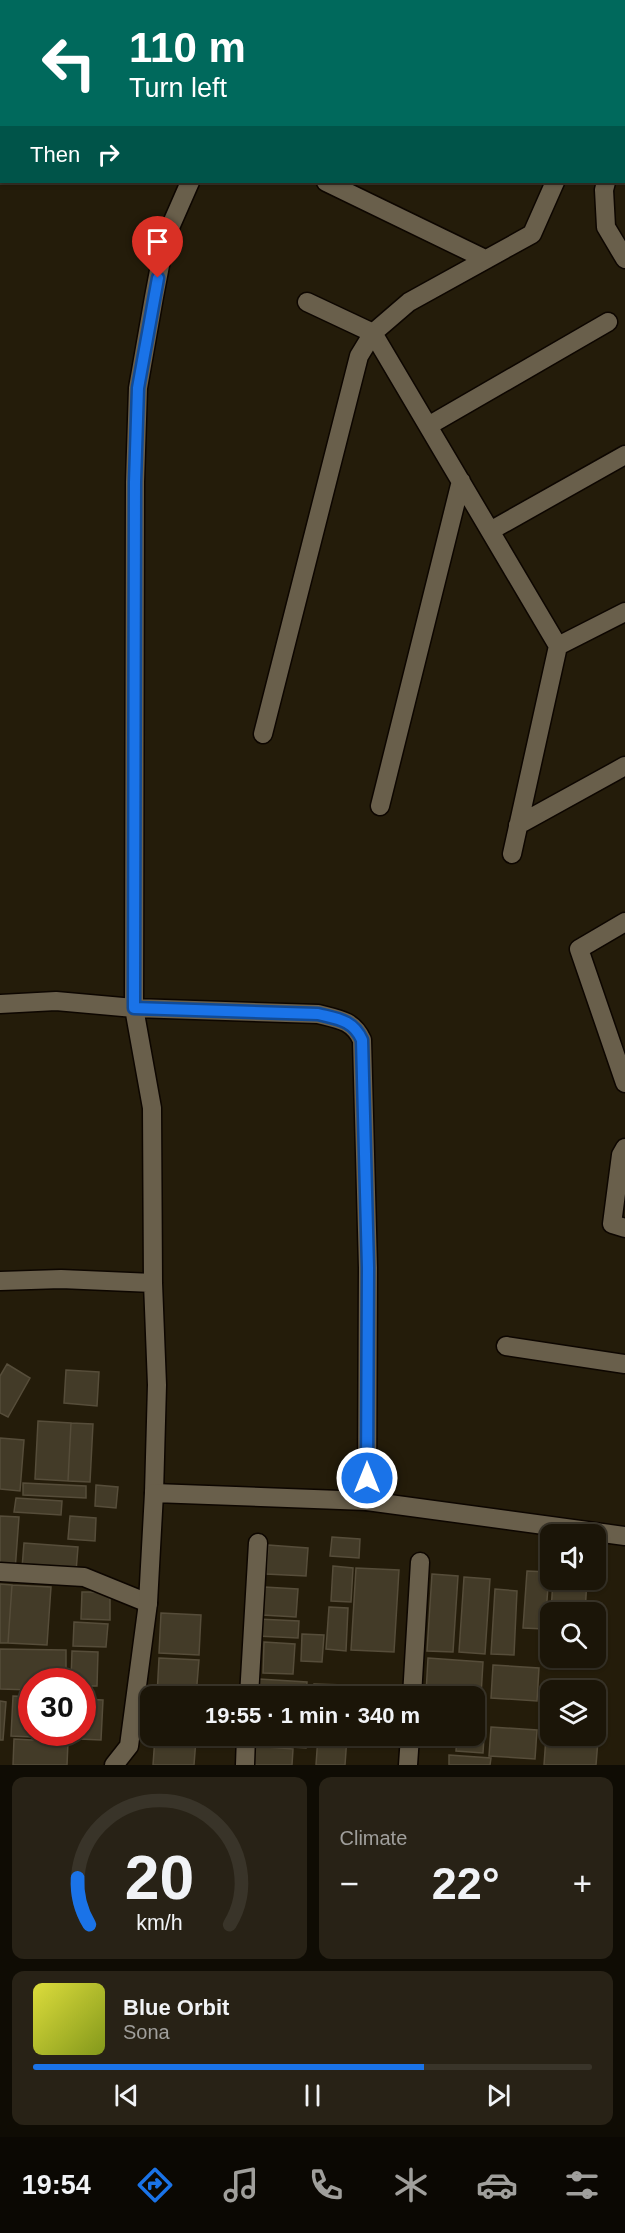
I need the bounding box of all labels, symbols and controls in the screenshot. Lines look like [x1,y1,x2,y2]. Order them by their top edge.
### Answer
icon: left [30,24,108,102]
text: 110 m [129,24,246,71]
text: Turn left [129,73,227,103]
icon: right [92,138,125,171]
text: Then [30,142,80,167]
pin [132,216,183,278]
icon: arrive [141,225,174,258]
position arrow [335,1446,399,1510]
map controls [540,1524,606,1746]
button: sound [540,1524,606,1590]
button: search [540,1602,606,1668]
speed limit sign: 30 [18,1668,96,1746]
button: layers [540,1680,606,1746]
text: 19:55 · 1 min · 340 m [205,1703,420,1728]
text: Climate [340,1827,407,1849]
text: 20 [125,1843,194,1912]
text: 22° [432,1858,500,1909]
text: − [340,1865,359,1902]
text: + [573,1865,592,1902]
text: km/h [136,1911,182,1935]
text: Blue Orbit [123,1995,229,2020]
text: Sona [123,2021,170,2043]
icon: previous [110,2079,143,2112]
icon: pause [296,2079,329,2112]
icon: next [482,2079,515,2112]
icon: directions [134,2164,176,2206]
icon: music [220,2164,262,2206]
icon: phone [305,2164,347,2206]
icon: climate [390,2164,432,2206]
icon: car [476,2164,518,2206]
icon: filters [561,2164,603,2206]
text: 19:54 [22,2170,91,2200]

